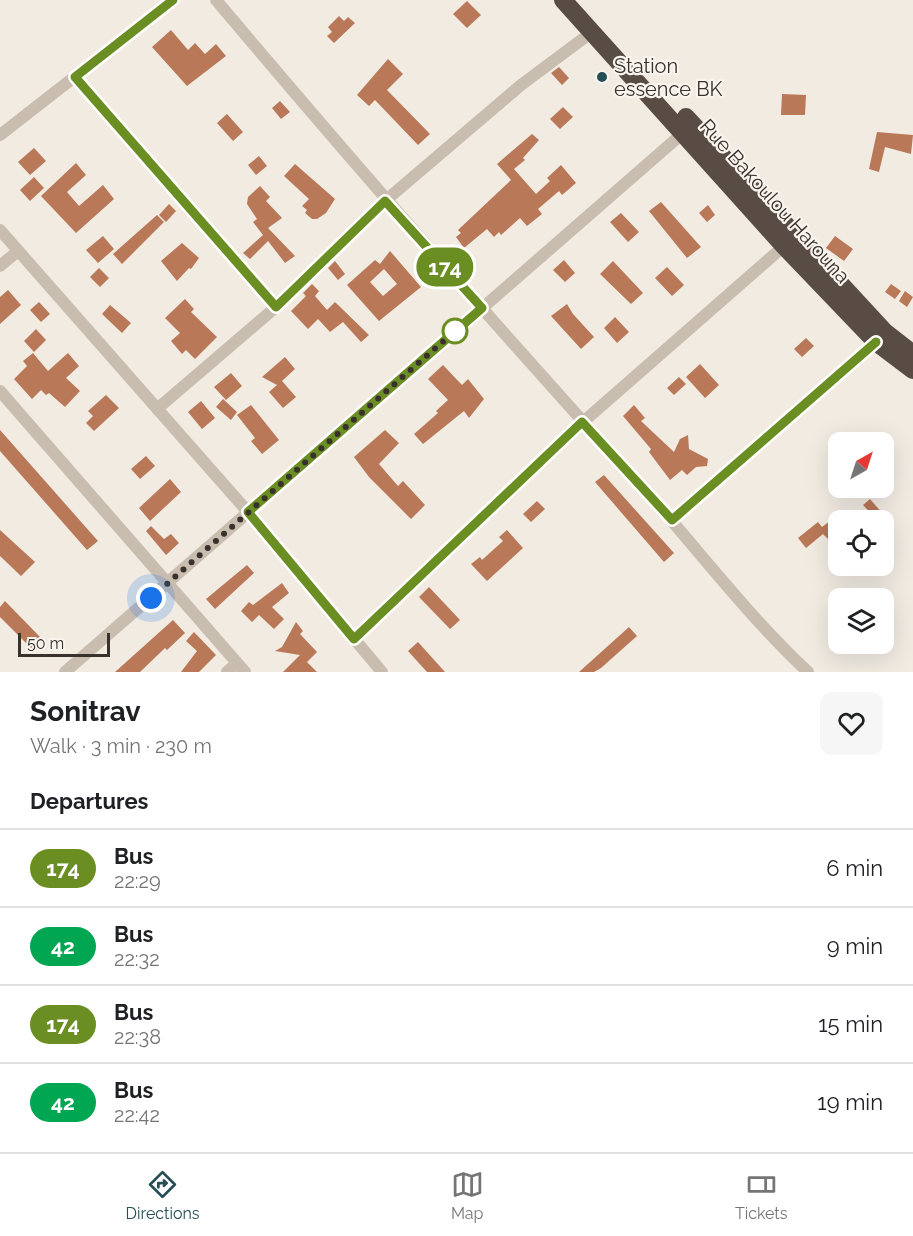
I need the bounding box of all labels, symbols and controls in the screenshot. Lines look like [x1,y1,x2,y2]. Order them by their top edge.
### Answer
place label: Station essence BK [614,54,722,101]
marker: Station essence BK [595,70,609,84]
street label: Rue Bakoulou Harouna [695,114,855,288]
line badge: 174 [410,248,480,286]
text: 174 [428,255,462,280]
unlabelled marker [442,318,468,344]
north arrow [828,432,894,498]
map controls [828,432,894,654]
button: locate [828,510,894,576]
your location [136,583,166,613]
button: layers [828,588,894,654]
scale bar [18,630,110,658]
text: 50 m [27,634,64,653]
button: heart [820,692,883,755]
text: Sonitrav [30,695,141,728]
text: Walk · 3 min · 230 m [30,734,212,758]
text: Departures [30,788,148,814]
text: Bus [114,843,153,869]
text: 6 min [826,855,883,881]
text: 174 [46,856,80,881]
text: 22:29 [114,869,161,893]
text: Bus [114,921,153,947]
text: 9 min [827,933,883,959]
text: 42 [51,934,75,959]
text: 22:32 [114,947,160,971]
text: Bus [114,999,153,1025]
text: 15 min [818,1011,883,1037]
text: 174 [46,1012,80,1037]
text: 22:38 [114,1025,161,1049]
text: Bus [114,1077,153,1103]
text: 19 min [817,1089,883,1115]
text: 42 [51,1090,75,1115]
text: 22:42 [114,1103,160,1127]
tab: Directions [126,1168,199,1223]
tab: Map [451,1168,484,1223]
tab: Tickets [735,1168,787,1223]

